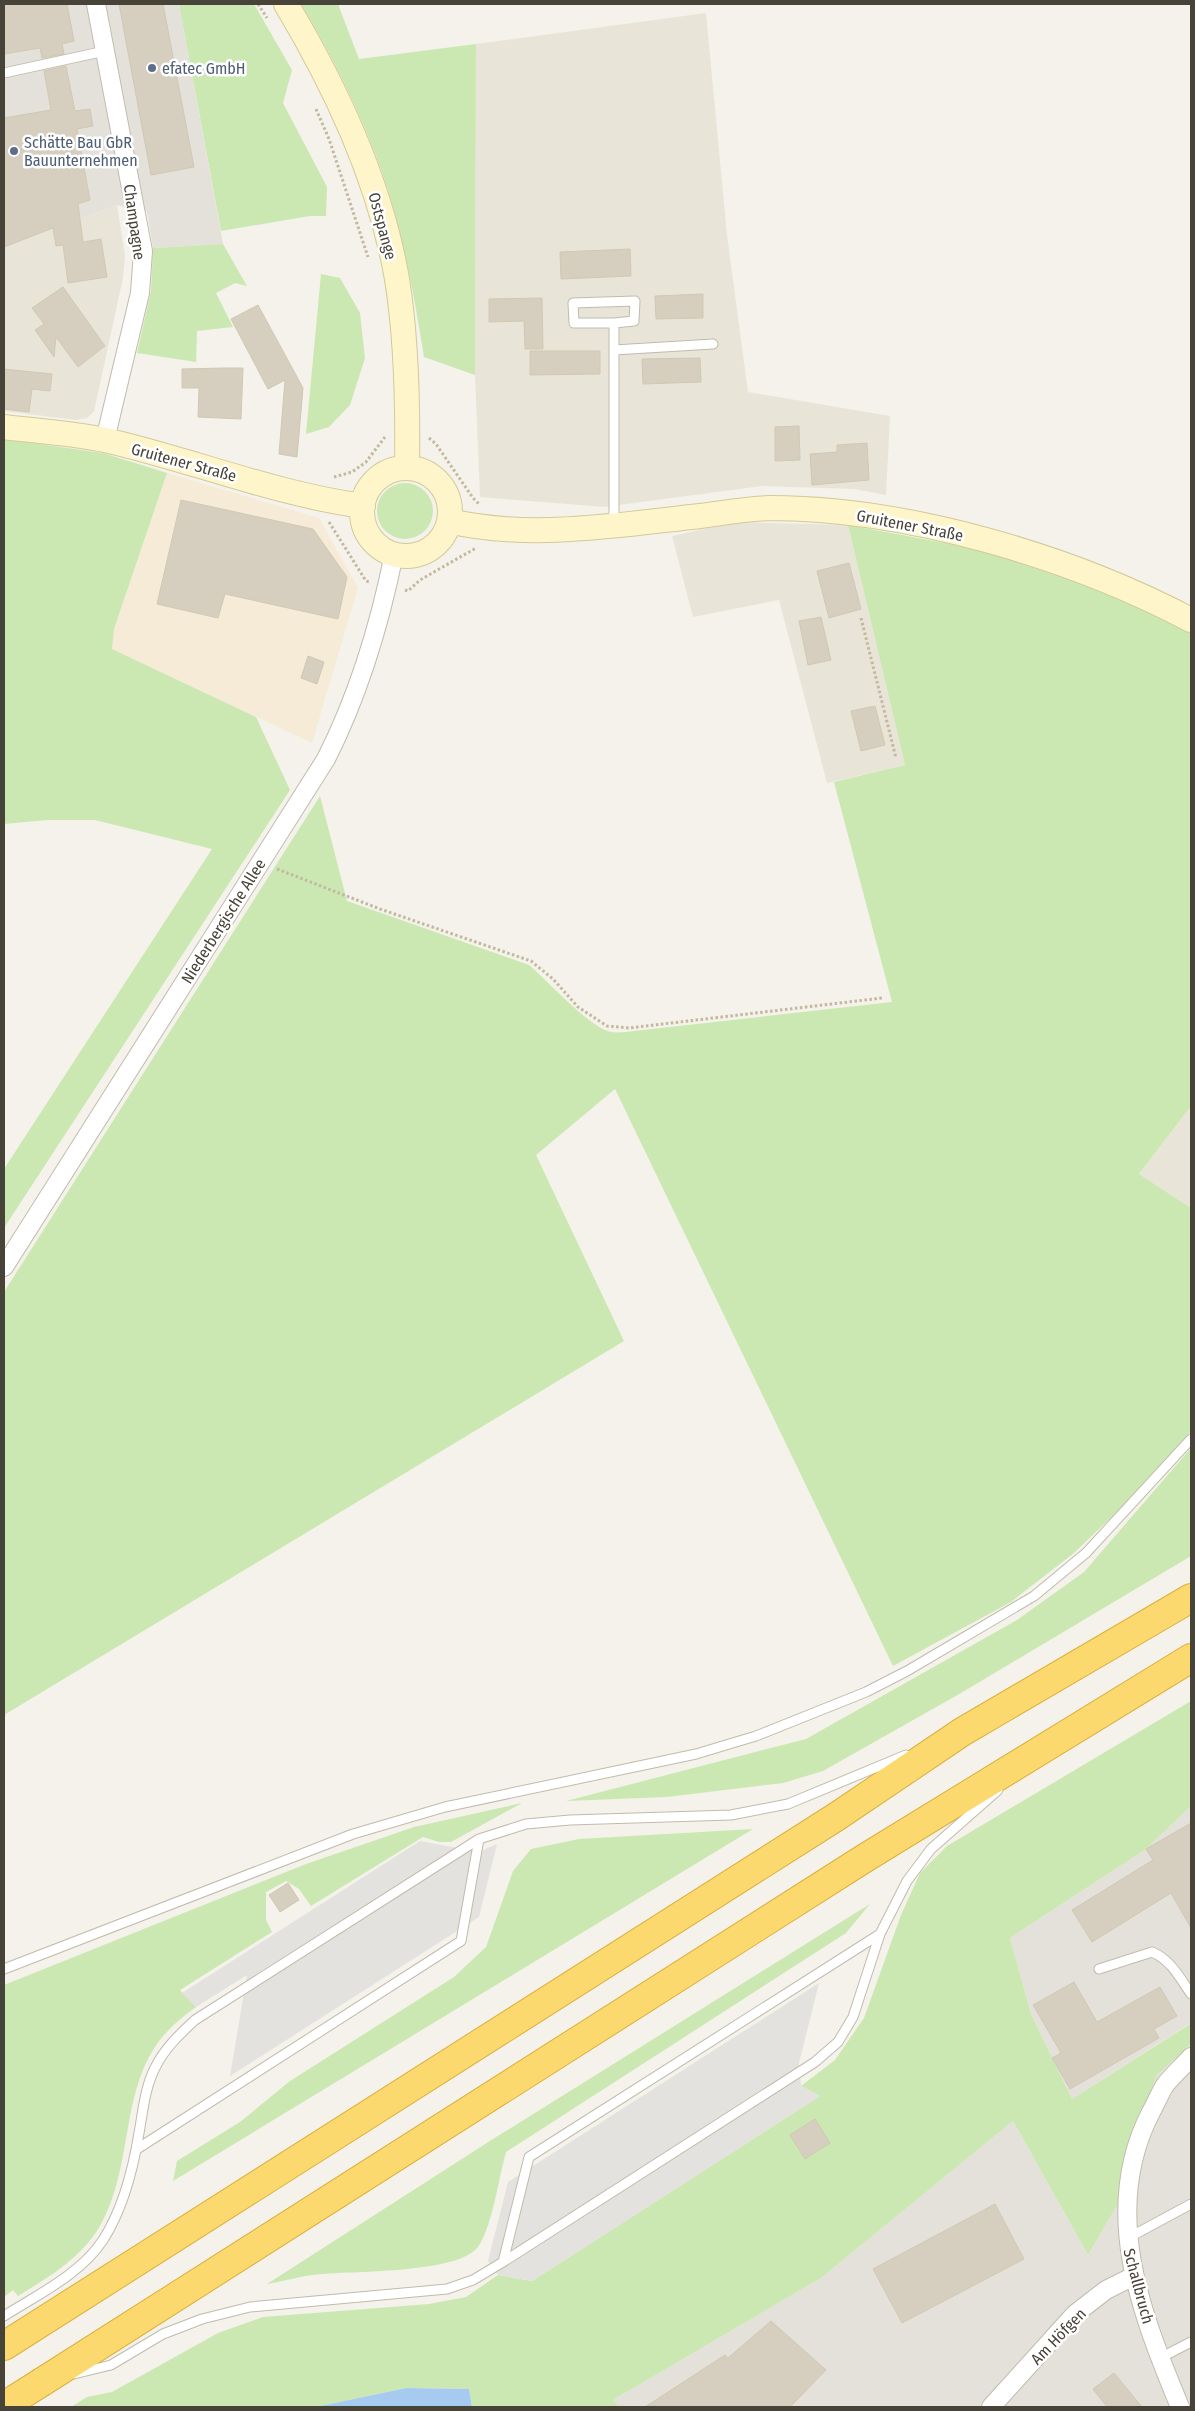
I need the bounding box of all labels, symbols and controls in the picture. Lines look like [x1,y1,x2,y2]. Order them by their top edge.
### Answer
place label: efatec GmbH [162,59,246,78]
marker: efatec GmbH [146,62,158,74]
place label: Schätte Bau GbR Bauunternehmen [24,133,138,170]
marker: Schätte Bau GbR Bauunternehmen [8,145,20,157]
street label: Champagne [120,183,149,261]
street label: Ostspange [364,190,401,262]
street label: Gruitener Straße [129,439,239,486]
street label: Gruitener Straße [855,506,965,545]
street label: Niederbergische Allee [177,855,270,987]
street label: Schallbruch [1119,2246,1158,2326]
street label: Am Höfgen [1027,2304,1090,2369]

